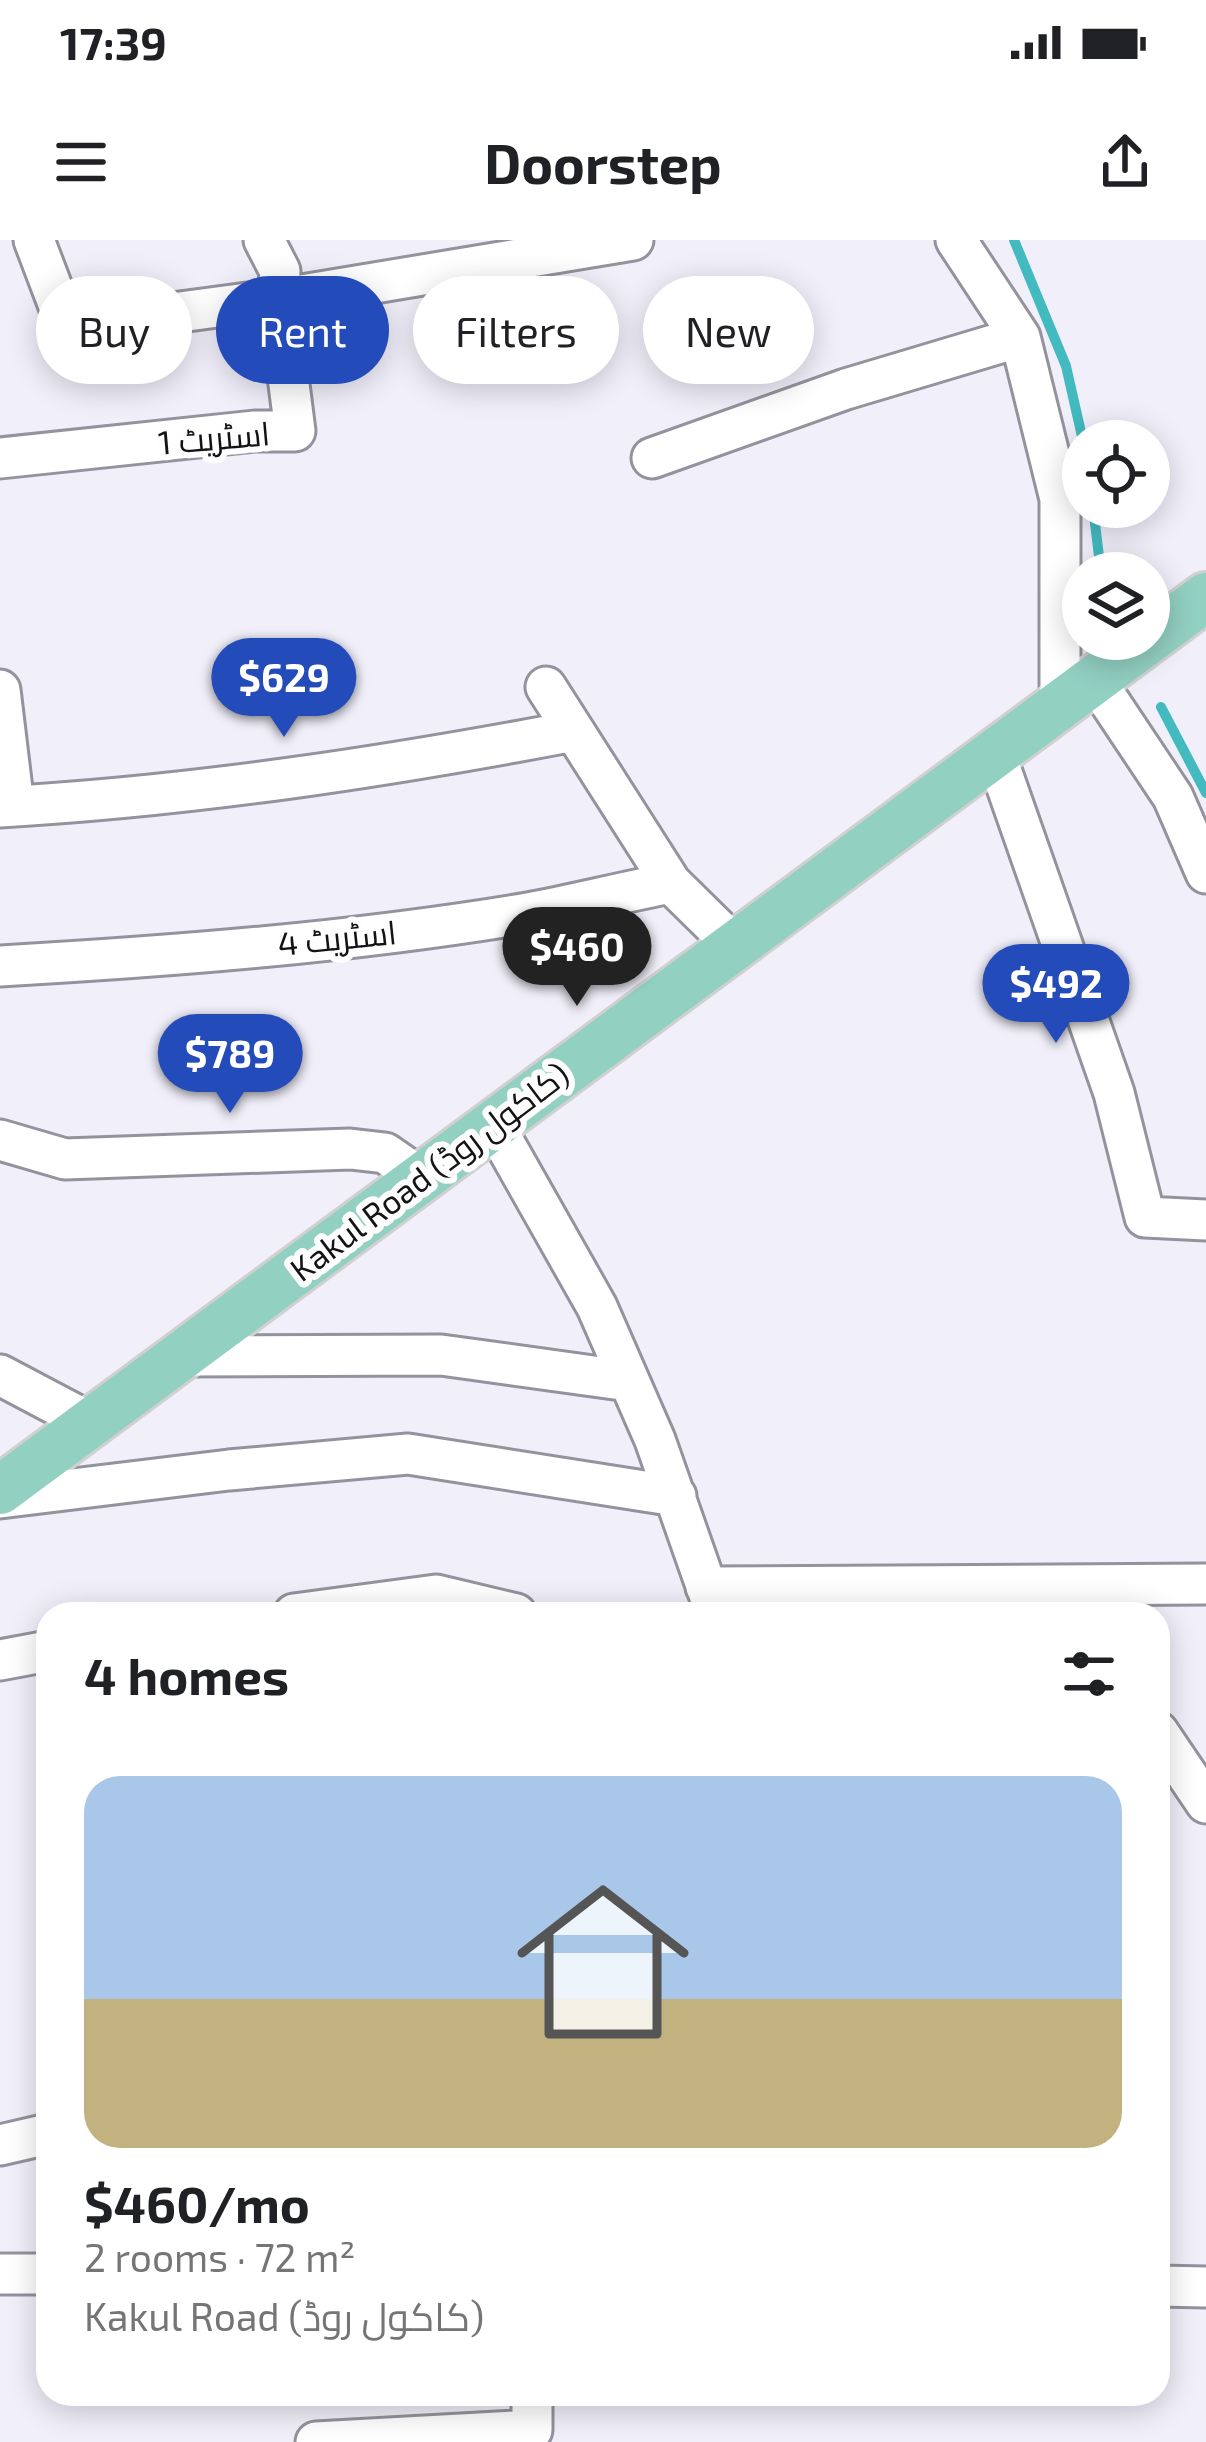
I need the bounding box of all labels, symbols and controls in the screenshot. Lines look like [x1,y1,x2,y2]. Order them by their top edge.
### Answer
text: 17:39 [60,15,167,69]
icon: menu [48,129,114,195]
icon: share [1092,129,1158,195]
text: Doorstep [484,130,722,195]
chip: Buy [36,276,192,384]
chip: Rent [216,276,389,384]
chip: Filters [413,276,619,384]
chip: New [643,276,814,384]
street label: اسٹریٹ 1 [156,412,272,463]
map controls [1062,420,1170,660]
button: locate [1062,420,1170,528]
button: layers [1062,552,1170,660]
pin: $629 [213,638,355,740]
text: $629 [238,653,330,700]
pin: $460 [506,907,648,1009]
street label: اسٹریٹ 4 [276,911,398,964]
text: $460 [529,922,625,969]
pin: $492 [985,944,1127,1046]
text: $492 [1009,959,1103,1006]
pin: $789 [159,1014,301,1116]
text: $789 [185,1029,275,1076]
street label: Kakul Road (کاکول روڈ) [282,1053,577,1290]
icon: filters [1056,1641,1122,1707]
text: 4 homes [84,1644,289,1705]
icon: home [495,1854,711,2070]
text: $460/mo [84,2172,310,2233]
text: 2 rooms · 72 m² [84,2233,356,2280]
text: Kakul Road (کاکول روڈ) [84,2292,484,2339]

